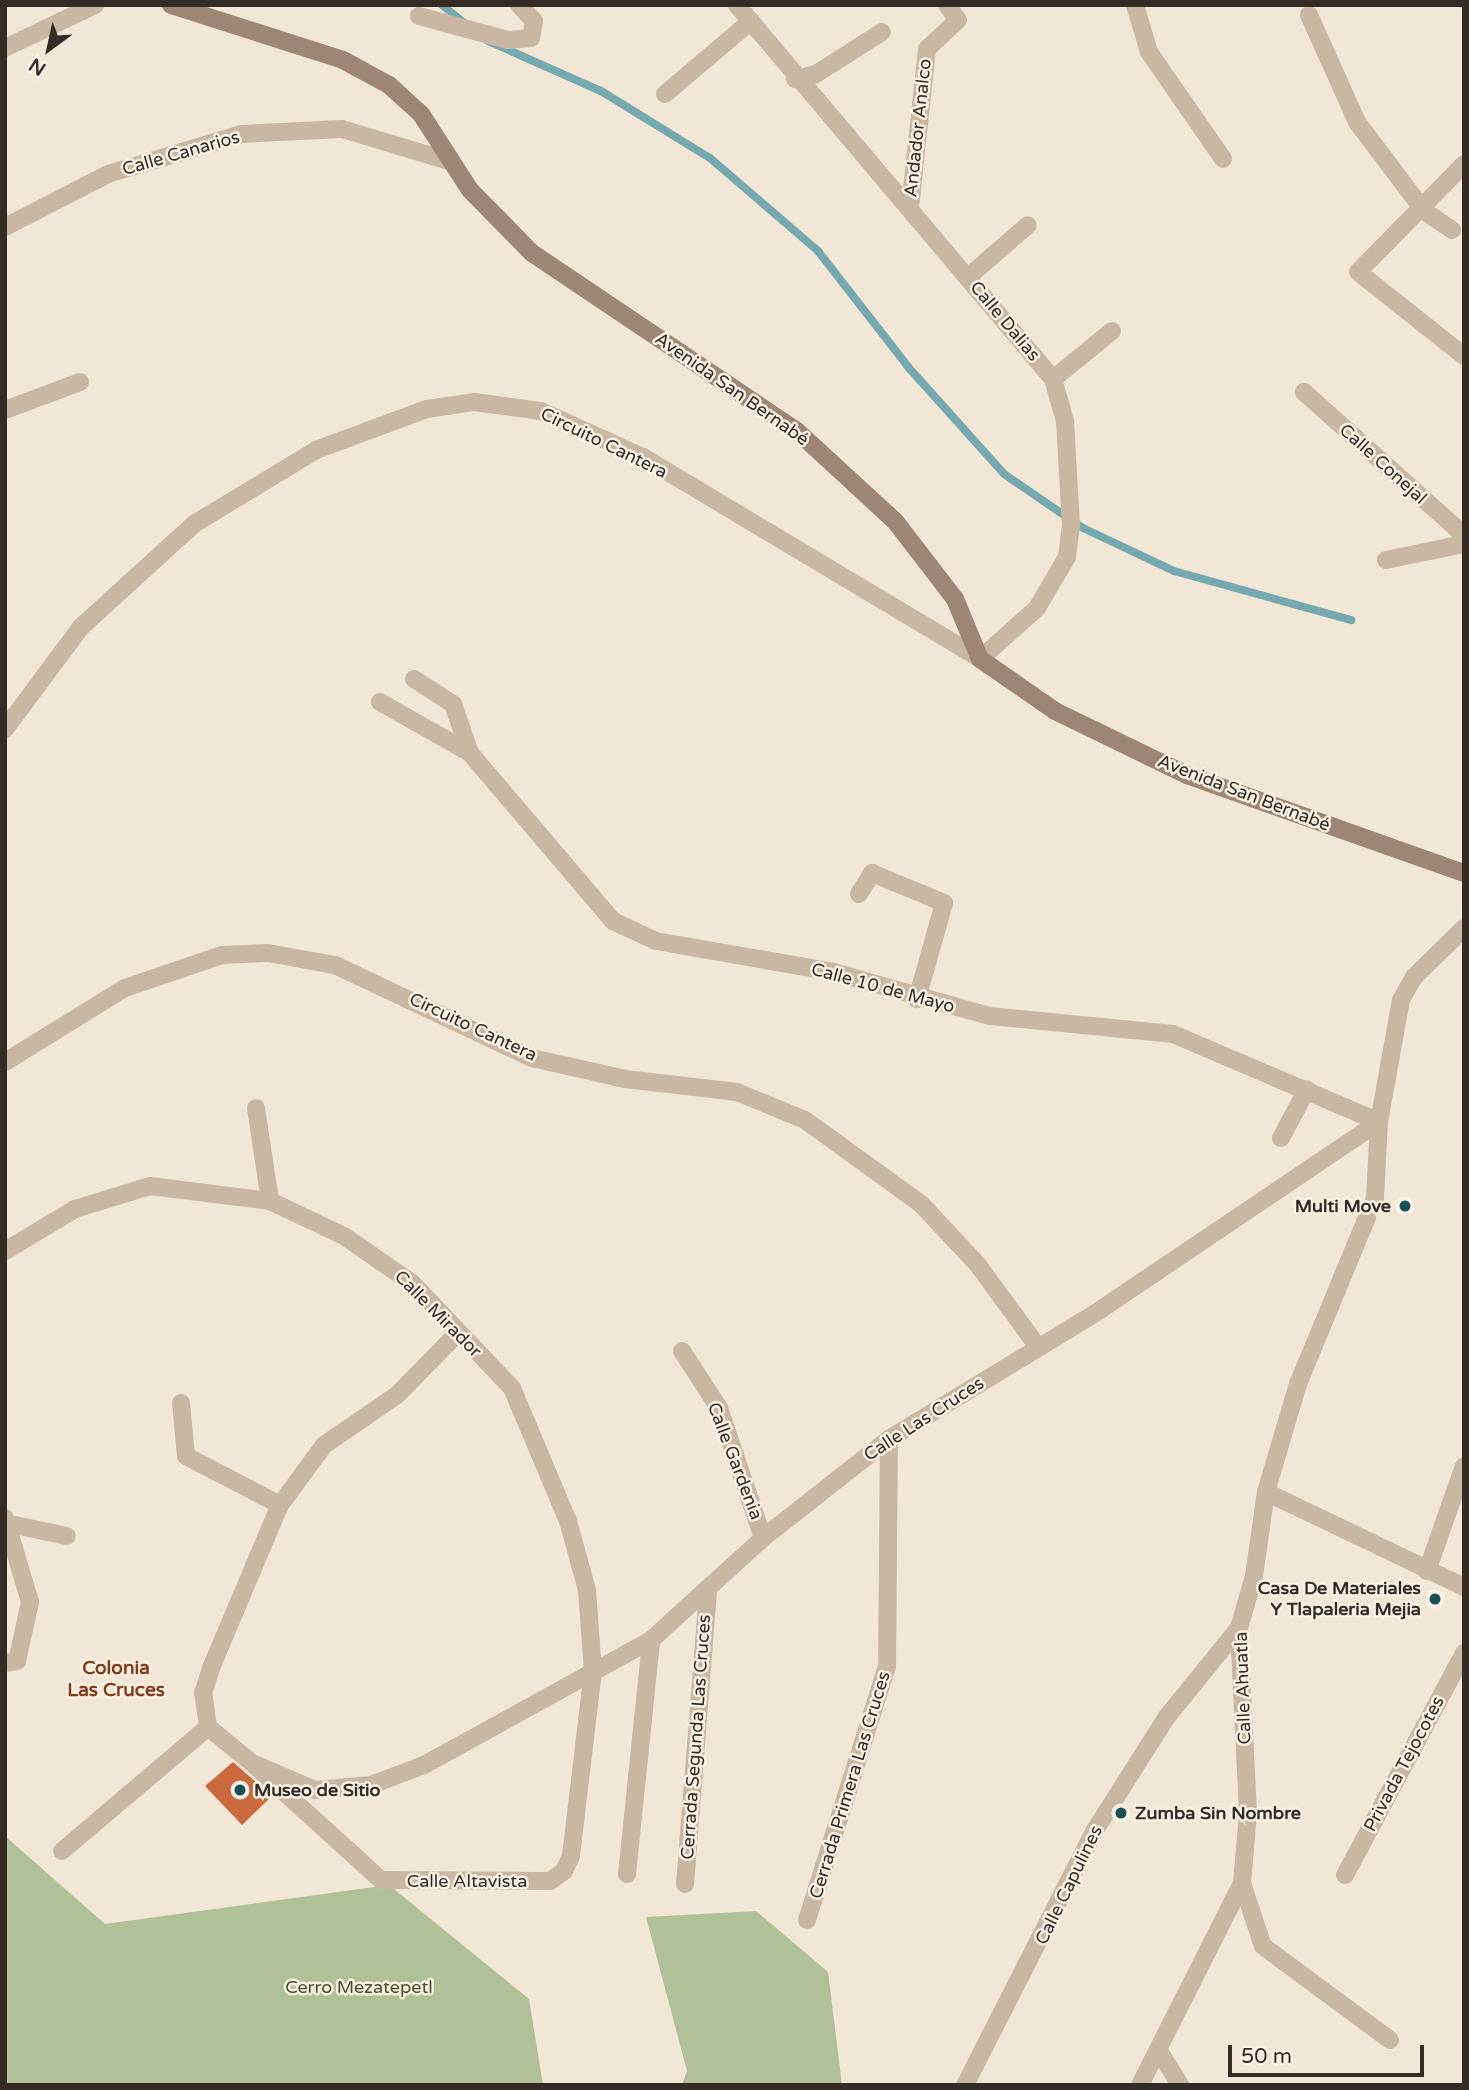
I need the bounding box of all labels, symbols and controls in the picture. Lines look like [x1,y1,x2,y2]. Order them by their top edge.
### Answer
north arrow [14,14,84,84]
text: N [25,53,50,80]
street label: Andador Analco [900,58,936,198]
street label: Calle Canarios [120,126,242,180]
street label: Calle Dalias [965,277,1045,365]
street label: Avenida San Bernabé [651,328,813,450]
street label: Circuito Cantera [537,403,671,483]
street label: Calle Conejal [1335,419,1431,509]
street label: Avenida San Bernabé [1155,750,1333,836]
street label: Calle 10 de Mayo [809,958,957,1018]
street label: Circuito Cantera [406,988,540,1066]
place label: Multi Move [1295,1195,1391,1217]
marker: Multi Move [1397,1198,1413,1214]
street label: Calle Mirador [390,1266,486,1362]
street label: Calle Las Cruces [860,1372,988,1466]
street label: Calle Gardenia [703,1399,767,1523]
place label: Casa De Materiales Y Tlapaleria Mejia [1258,1578,1421,1620]
marker: Casa De Materiales Y Tlapaleria Mejia [1427,1591,1443,1607]
street label: Cerrada Segunda Las Cruces [677,1614,715,1860]
street label: Calle Ahuatla [1230,1631,1256,1745]
district label: Colonia Las Cruces [67,1658,165,1702]
street label: Cerrada Primera Las Cruces [805,1669,895,1901]
street label: Privada Tejocotes [1359,1692,1449,1836]
place label: Museo de Sitio [254,1779,381,1801]
marker: Museo de Sitio [232,1782,248,1798]
place label: Zumba Sin Nombre [1135,1802,1301,1824]
marker: Zumba Sin Nombre [1113,1805,1129,1821]
street label: Calle Capulines [1031,1822,1107,1948]
street label: Calle Altavista [407,1870,527,1892]
park label: Cerro Mezatepetl [285,1976,433,1998]
scale bar [1231,2030,1427,2074]
text: 50 m [1241,2044,1292,2069]

